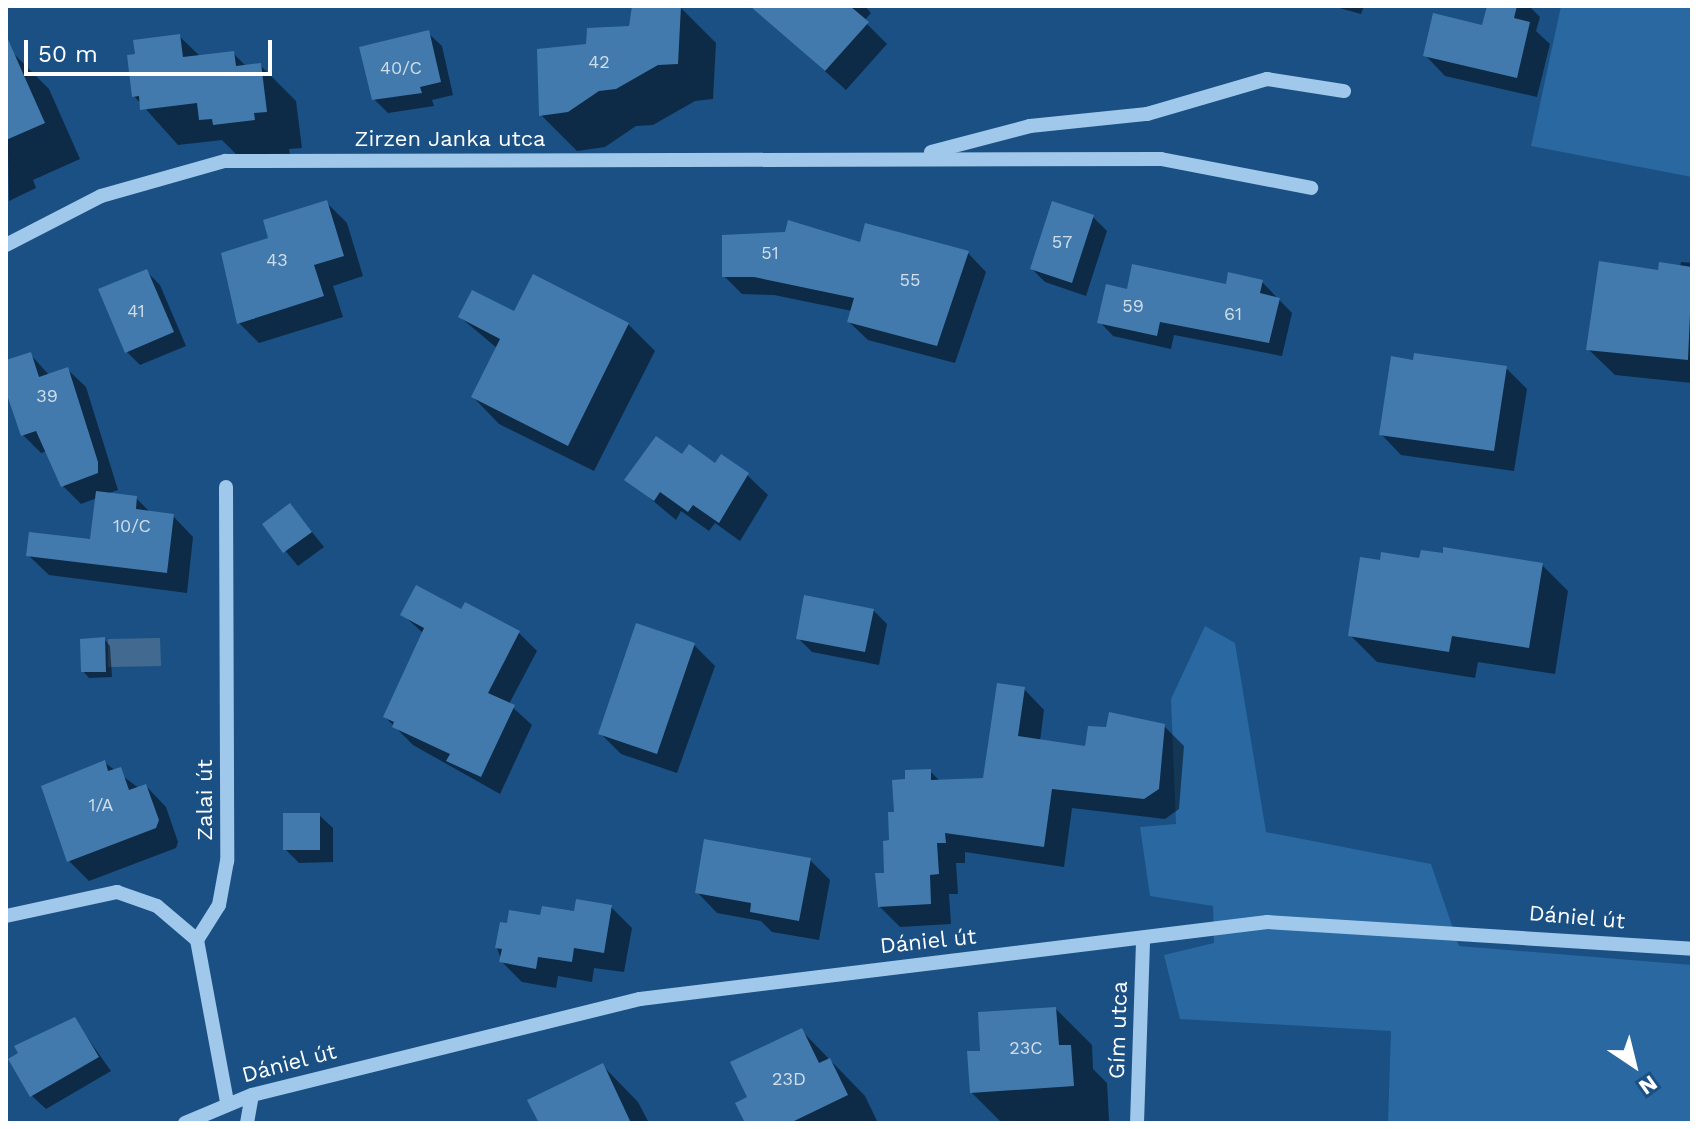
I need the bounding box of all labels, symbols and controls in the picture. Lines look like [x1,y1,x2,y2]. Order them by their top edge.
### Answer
scale bar [28,24,276,74]
text: 50 m [38,40,98,68]
house number: 42 [588,51,610,73]
house number: 40/C [380,57,422,79]
street label: Zirzen Janka utca [354,126,546,152]
house number: 57 [1052,231,1072,253]
house number: 51 [761,242,779,264]
house number: 43 [266,249,288,271]
house number: 55 [900,269,920,291]
house number: 59 [1122,295,1144,317]
house number: 41 [127,300,145,322]
house number: 61 [1224,303,1242,325]
house number: 39 [36,385,58,407]
house number: 10/C [113,515,151,537]
street label: Zalai út [192,759,218,841]
house number: 1/A [88,794,114,816]
street label: Dániel út [1527,900,1627,934]
street label: Dániel út [878,923,978,959]
street label: Gím utca [1103,981,1133,1079]
north arrow [1594,1025,1674,1105]
house number: 23C [1009,1037,1043,1059]
street label: Dániel út [238,1038,340,1088]
house number: 23D [772,1068,806,1090]
text: N [1634,1070,1662,1100]

